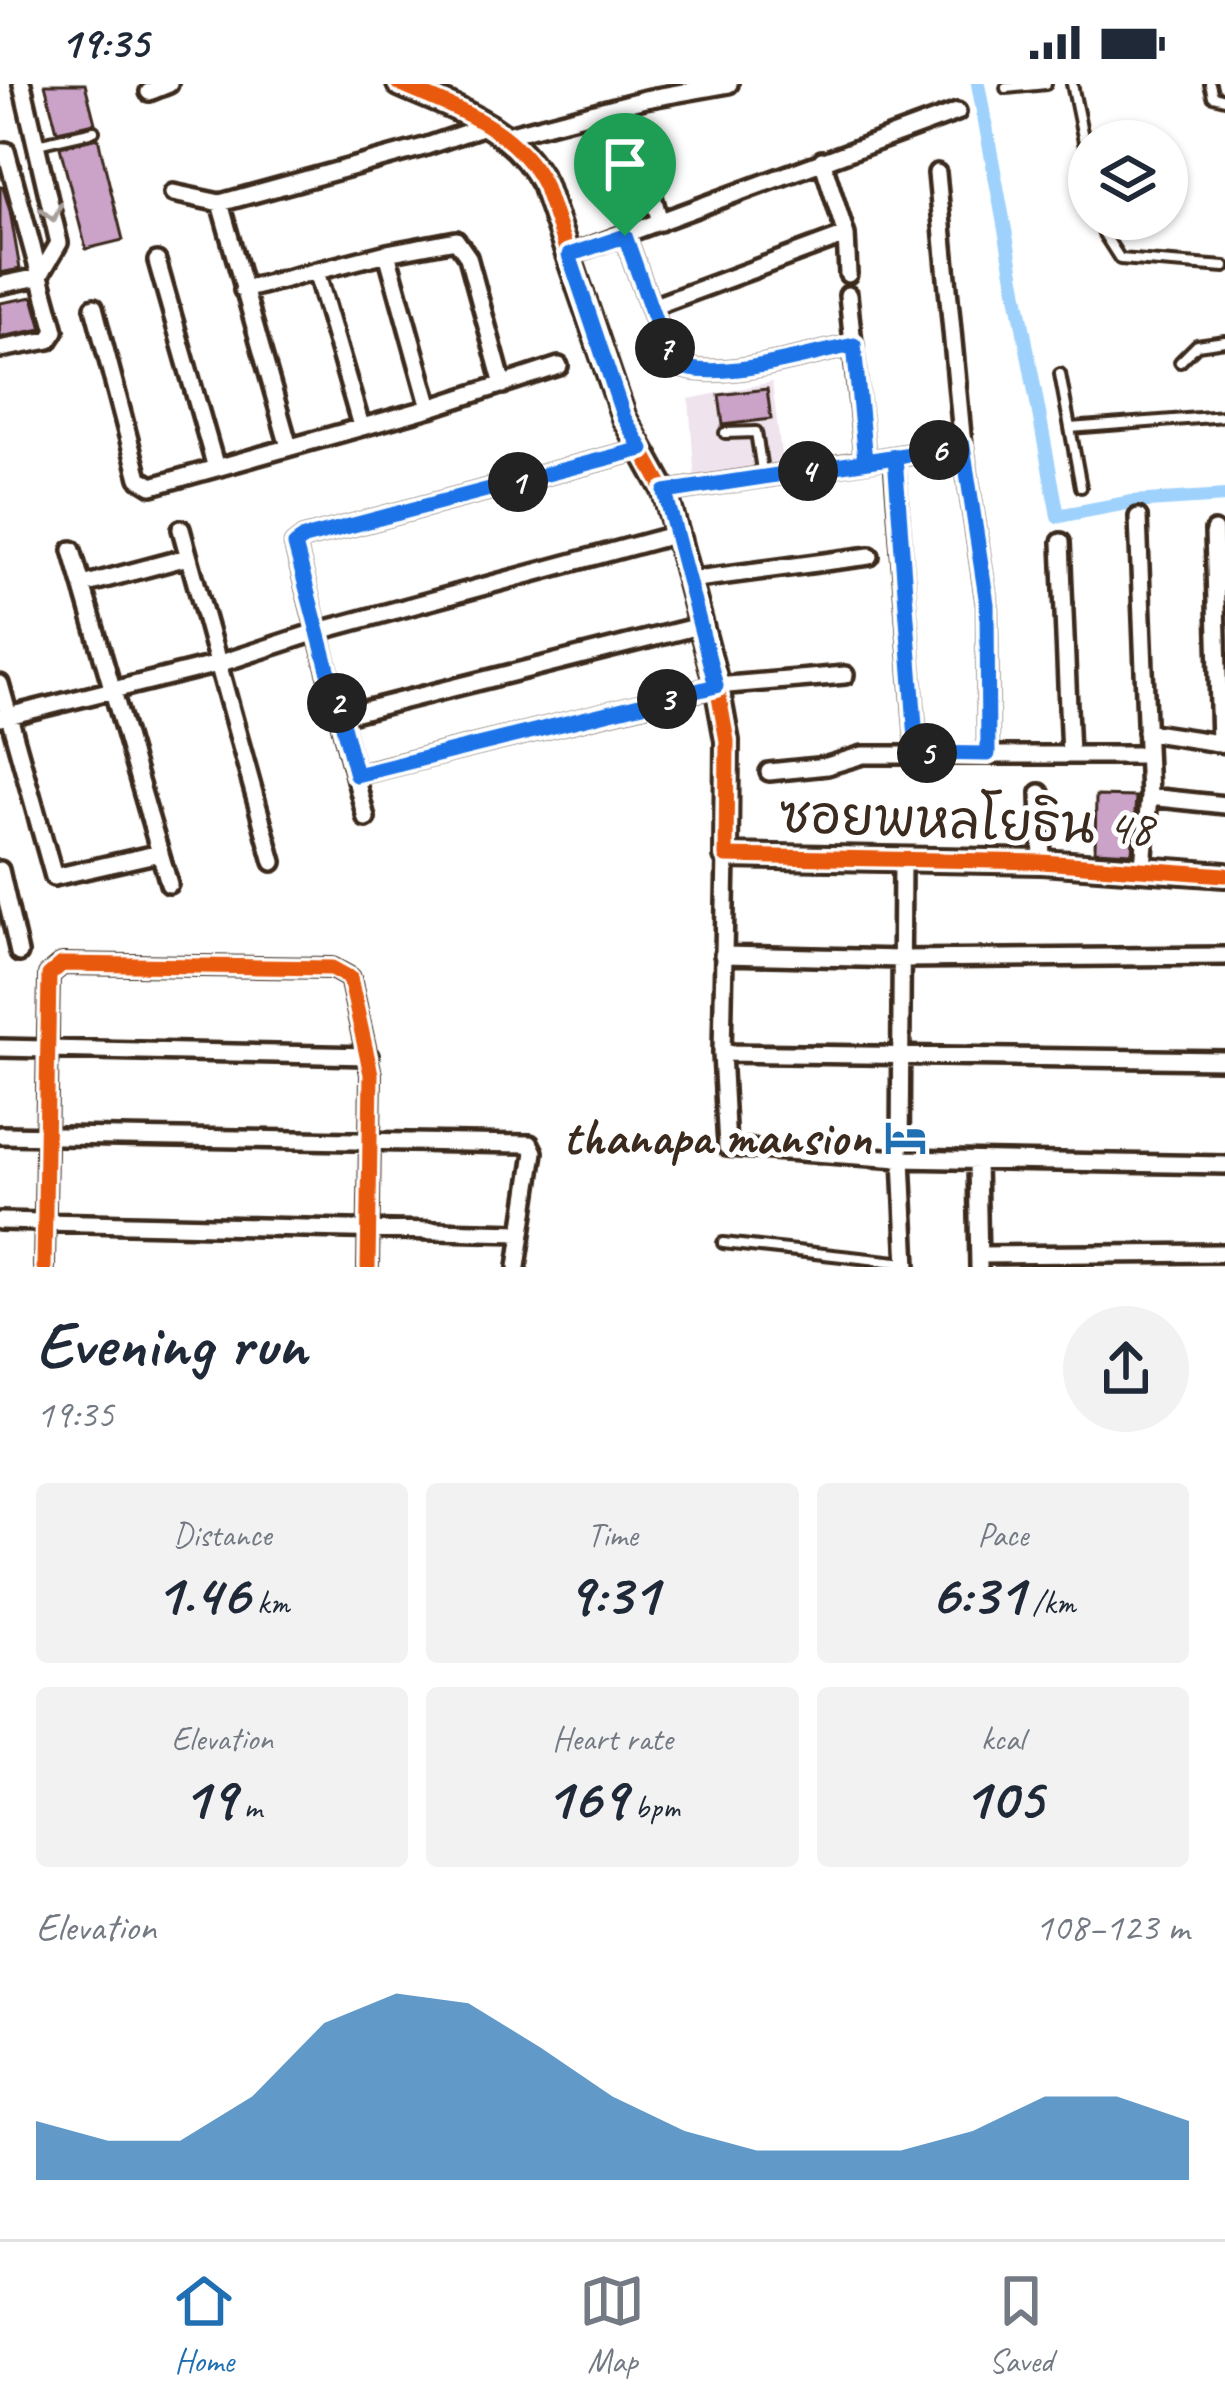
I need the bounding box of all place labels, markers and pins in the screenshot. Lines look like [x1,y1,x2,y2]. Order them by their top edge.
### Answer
pin [574,113,676,236]
pin: 7 [635,318,695,378]
pin: 6 [909,420,969,480]
pin: 4 [778,441,838,501]
pin: 1 [488,452,548,512]
pin: 3 [637,669,697,729]
pin: 2 [307,673,367,733]
pin: 5 [897,723,957,783]
place label: thanapa mansion [563,1105,873,1169]
hotel icon: thanapa mansion [882,1114,928,1160]

